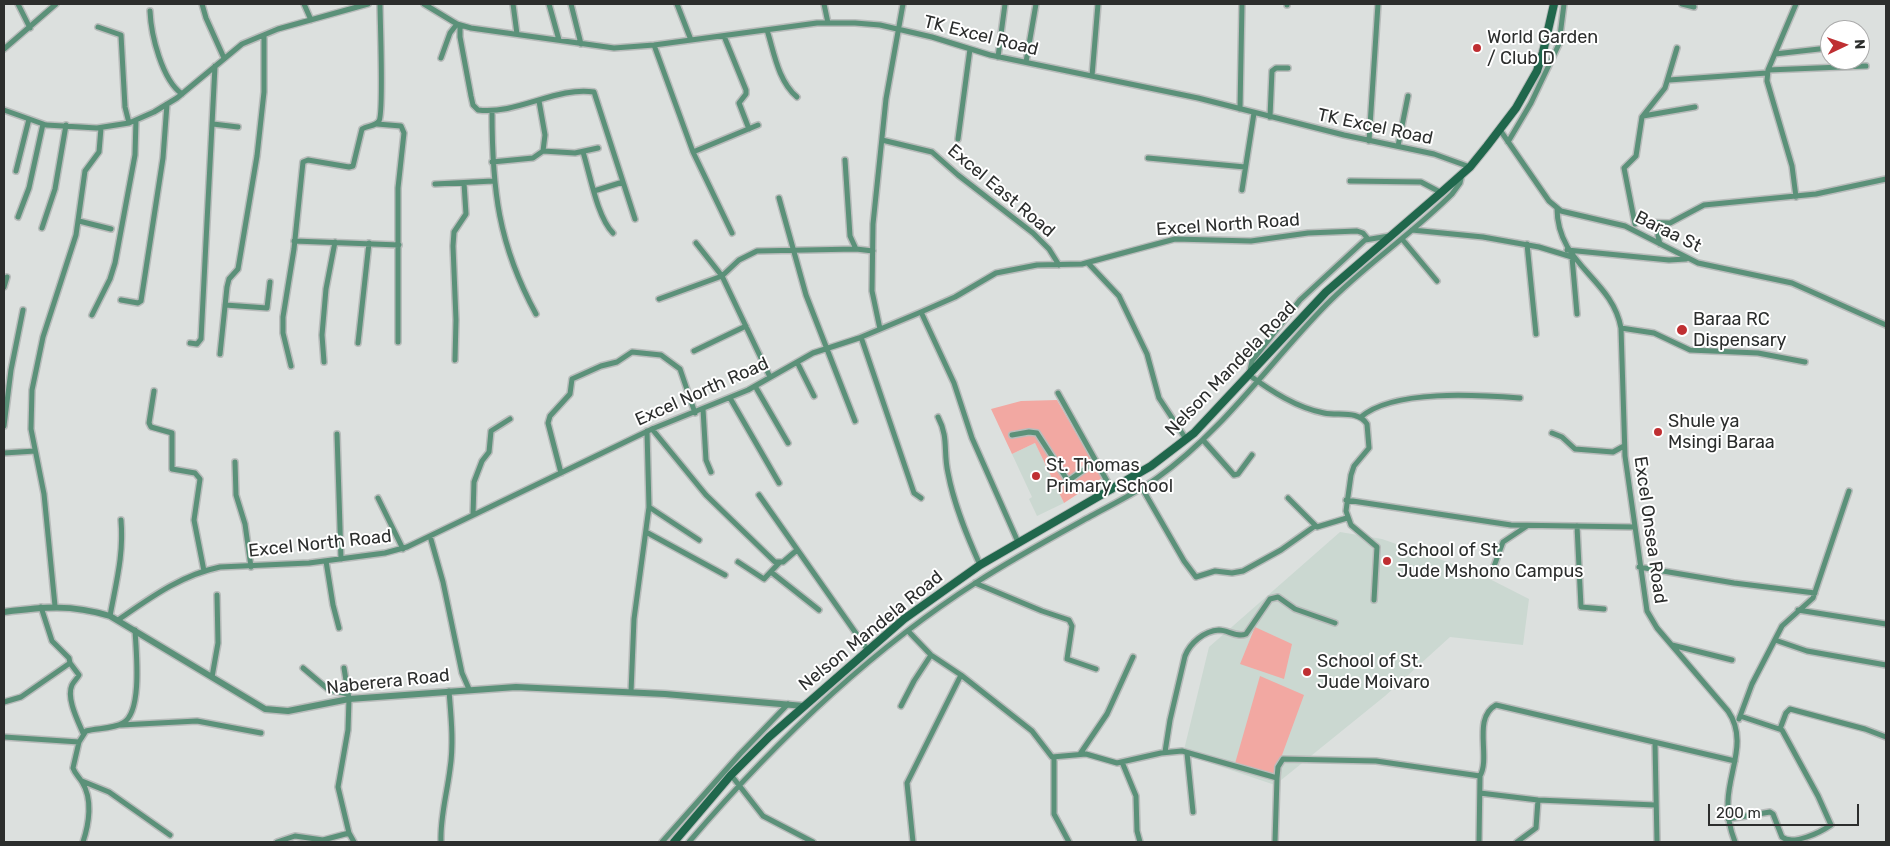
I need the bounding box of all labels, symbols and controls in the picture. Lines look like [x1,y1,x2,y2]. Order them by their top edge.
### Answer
street label: TK Excel Road [921,11,1041,61]
north arrow [1820,20,1870,70]
place label: World Garden / Club D [1487,27,1598,70]
text: N [1851,39,1868,50]
marker: World Garden / Club D [1471,42,1483,54]
street label: TK Excel Road [1315,104,1435,150]
street label: Excel East Road [943,140,1059,242]
street label: Baraa St [1631,207,1705,257]
street label: Excel North Road [1155,209,1301,241]
street label: Nelson Mandela Road [1161,297,1301,441]
place label: Baraa RC Dispensary [1693,309,1787,352]
marker: Baraa RC Dispensary [1675,323,1689,337]
street label: Excel North Road [632,353,772,431]
place label: Shule ya Msingi Baraa [1668,411,1775,454]
marker: Shule ya Msingi Baraa [1652,426,1664,438]
place label: St. Thomas Primary School [1046,455,1173,498]
street label: Excel Onsea Road [1629,455,1671,605]
marker: St. Thomas Primary School [1030,470,1042,482]
street label: Excel North Road [247,526,393,562]
place label: School of St. Jude Mshono Campus [1397,540,1583,582]
marker: School of St. Jude Mshono Campus [1381,555,1393,567]
street label: Nelson Mandela Road [795,566,947,696]
place label: School of St. Jude Moivaro [1317,651,1430,694]
street label: Naberera Road [325,665,451,699]
marker: School of St. Jude Moivaro [1301,666,1313,678]
scale bar [1710,794,1861,826]
text: 200 m [1716,804,1761,822]

